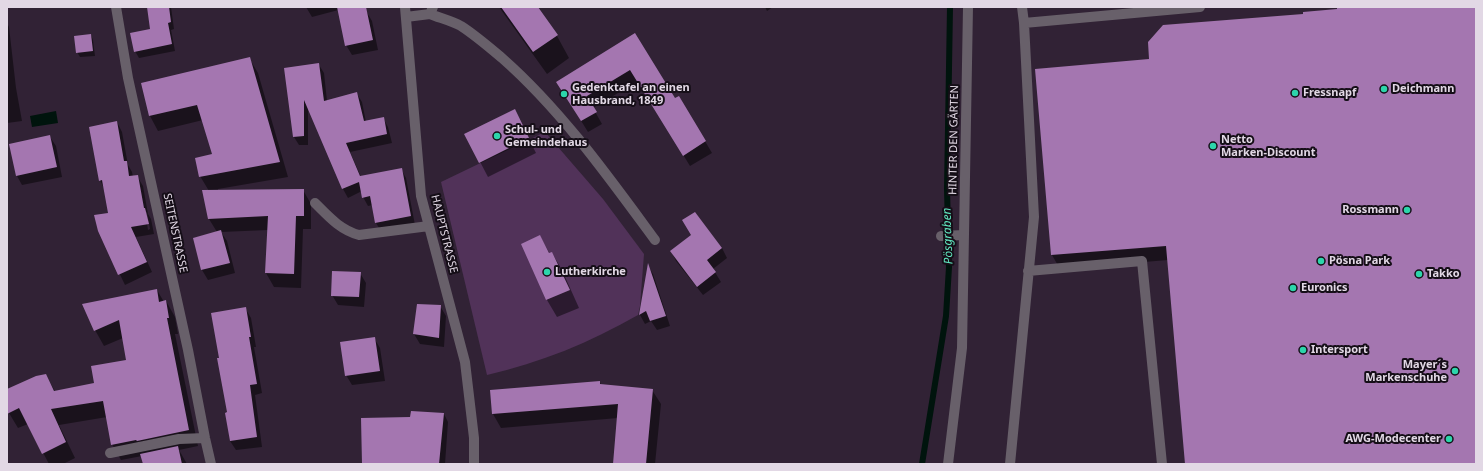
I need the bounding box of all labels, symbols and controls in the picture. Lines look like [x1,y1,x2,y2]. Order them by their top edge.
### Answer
place label: Gedenktafel an einen Hausbrand, 1849 [572,81,690,107]
place label: Deichmann [1392,82,1454,96]
marker: Deichmann [1379,84,1389,94]
street label: HINTER DEN GÄRTEN [946,85,962,195]
place label: Fressnapf [1303,86,1356,100]
marker: Fressnapf [1290,88,1300,98]
marker: Gedenktafel an einen Hausbrand, 1849 [559,89,569,99]
place label: Schul- und Gemeindehaus [505,123,587,149]
marker: Schul- und Gemeindehaus [492,131,502,141]
place label: Netto Marken-Discount [1221,133,1315,159]
marker: Netto Marken-Discount [1208,141,1218,151]
street label: SEITENSTRASSE [160,192,190,274]
street label: HAUPTSTRASSE [428,193,460,275]
place label: Rossmann [1342,203,1399,217]
marker: Rossmann [1402,205,1412,215]
water label: Pösgraben [940,207,956,265]
place label: Pösna Park [1329,254,1390,268]
marker: Pösna Park [1316,256,1326,266]
place label: Lutherkirche [555,265,626,279]
marker: Lutherkirche [542,267,552,277]
place label: Takko [1427,267,1460,281]
marker: Takko [1414,269,1424,279]
place label: Euronics [1301,281,1348,295]
marker: Euronics [1288,283,1298,293]
place label: Intersport [1311,343,1368,357]
marker: Intersport [1298,345,1308,355]
place label: Mayer´s Markenschuhe [1365,358,1447,384]
marker: Mayer´s Markenschuhe [1450,366,1460,376]
place label: AWG-Modecenter [1345,432,1441,446]
marker: AWG-Modecenter [1444,434,1454,444]

